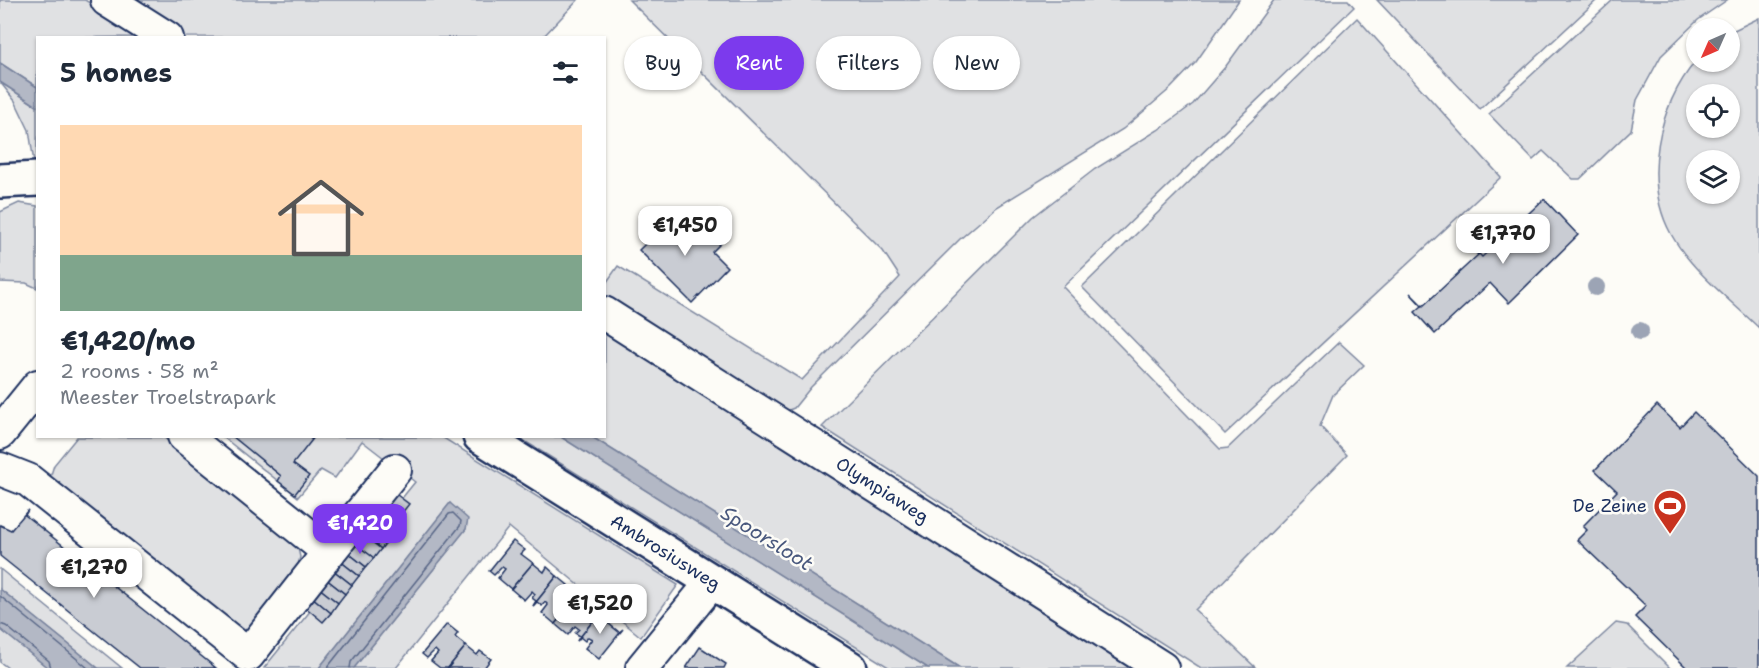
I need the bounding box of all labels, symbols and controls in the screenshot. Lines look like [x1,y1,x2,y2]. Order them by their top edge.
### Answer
north arrow [1686,18,1740,72]
map controls [1686,18,1740,204]
chip: Buy [624,36,702,90]
chip: Rent [714,36,804,90]
chip: Filters [816,36,921,90]
chip: New [933,36,1020,90]
text: 5 homes [60,55,172,90]
icon: filters [549,56,582,89]
button: locate [1686,84,1740,138]
button: layers [1686,150,1740,204]
icon: home [267,164,375,272]
pin: €1,450 [636,206,734,257]
text: €1,450 [652,212,718,238]
pin: €1,770 [1454,214,1552,265]
text: €1,770 [1470,220,1536,246]
text: €1,420/mo [60,323,196,358]
text: 2 rooms · 58 m² [60,358,219,384]
text: Meester Troelstrapark [60,384,277,410]
street label: Olympiaweg [831,452,934,529]
sports icon: De Zeine [1652,488,1688,535]
place label: De Zeine [1573,494,1647,518]
water label: Spoorsloot [716,500,818,577]
pin: €1,420 [311,504,409,555]
street label: Ambrosiusweg [606,509,725,596]
text: €1,420 [327,510,393,536]
pin: €1,270 [45,548,143,599]
text: €1,270 [60,554,128,580]
pin: €1,520 [551,584,649,635]
text: €1,520 [567,590,633,616]

